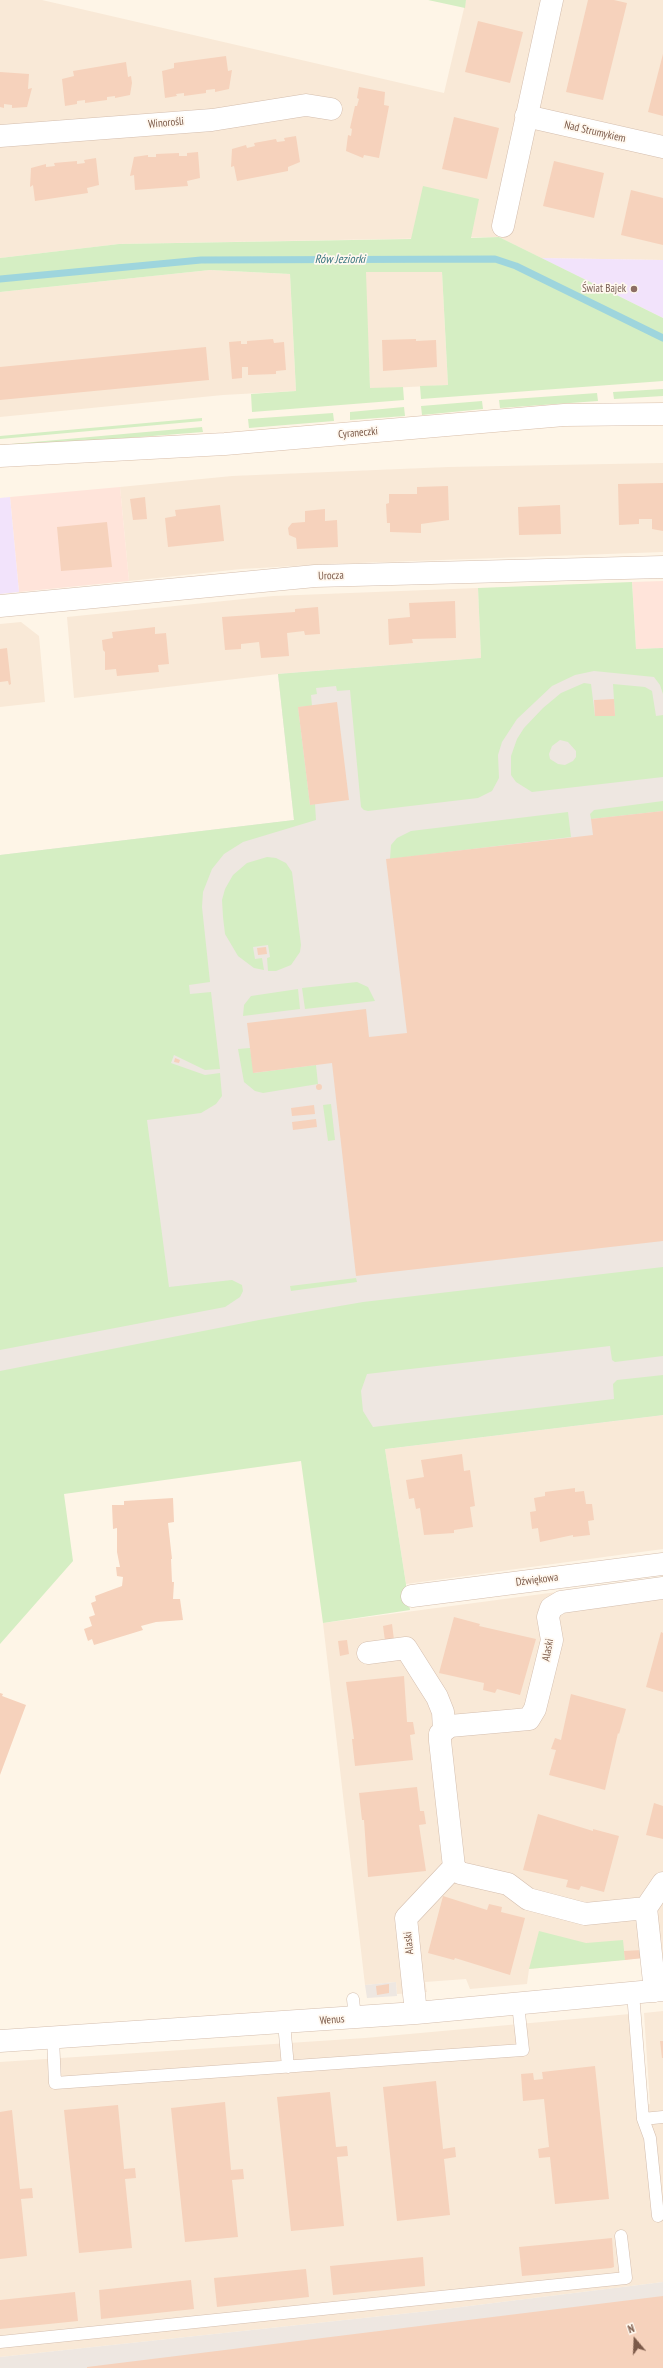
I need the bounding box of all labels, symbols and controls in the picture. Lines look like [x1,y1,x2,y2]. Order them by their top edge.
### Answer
street label: Winorośli [148,115,184,131]
street label: Nad Strumykiem [563,119,627,145]
water label: Rów Jeziorki [315,253,365,267]
place label: Świat Bajek [582,282,626,296]
marker: Świat Bajek [629,284,639,294]
street label: Cyraneczki [338,425,378,441]
street label: Urocza [318,569,344,583]
street label: Dźwiękowa [515,1571,559,1589]
street label: Alaski [540,1638,556,1662]
street label: Alaski [401,1931,417,1955]
street label: Wenus [319,2012,345,2028]
north arrow [615,2320,655,2360]
text: N [626,2321,636,2336]

